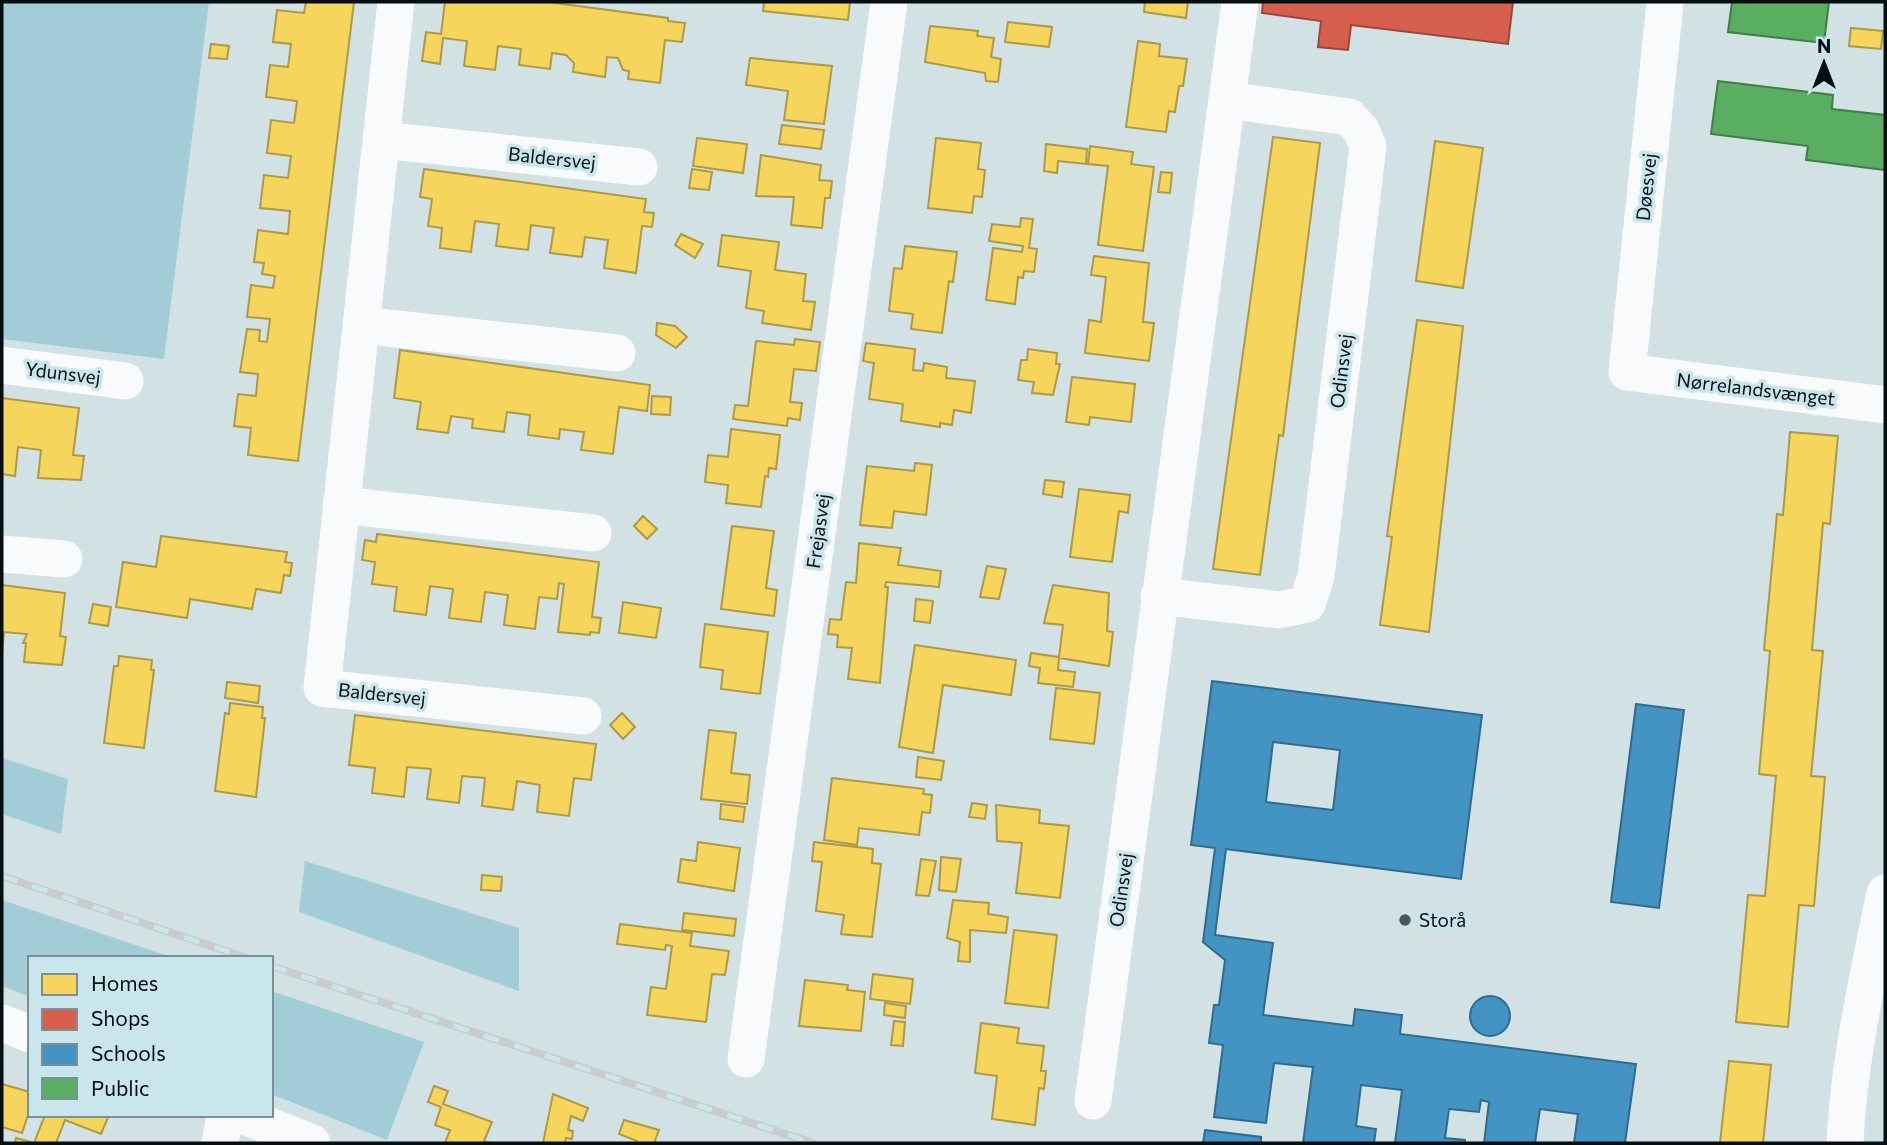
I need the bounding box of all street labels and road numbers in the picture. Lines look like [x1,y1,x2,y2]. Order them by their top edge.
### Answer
street label: Baldersvej [507,141,597,174]
street label: Døesvej [1631,152,1660,222]
street label: Odinsvej [1325,332,1356,410]
street label: Ydunsvej [24,356,102,389]
street label: Nørrelandsvænget [1676,367,1837,410]
street label: Frejasvej [801,492,834,570]
street label: Baldersvej [337,677,427,710]
street label: Odinsvej [1104,851,1137,929]

